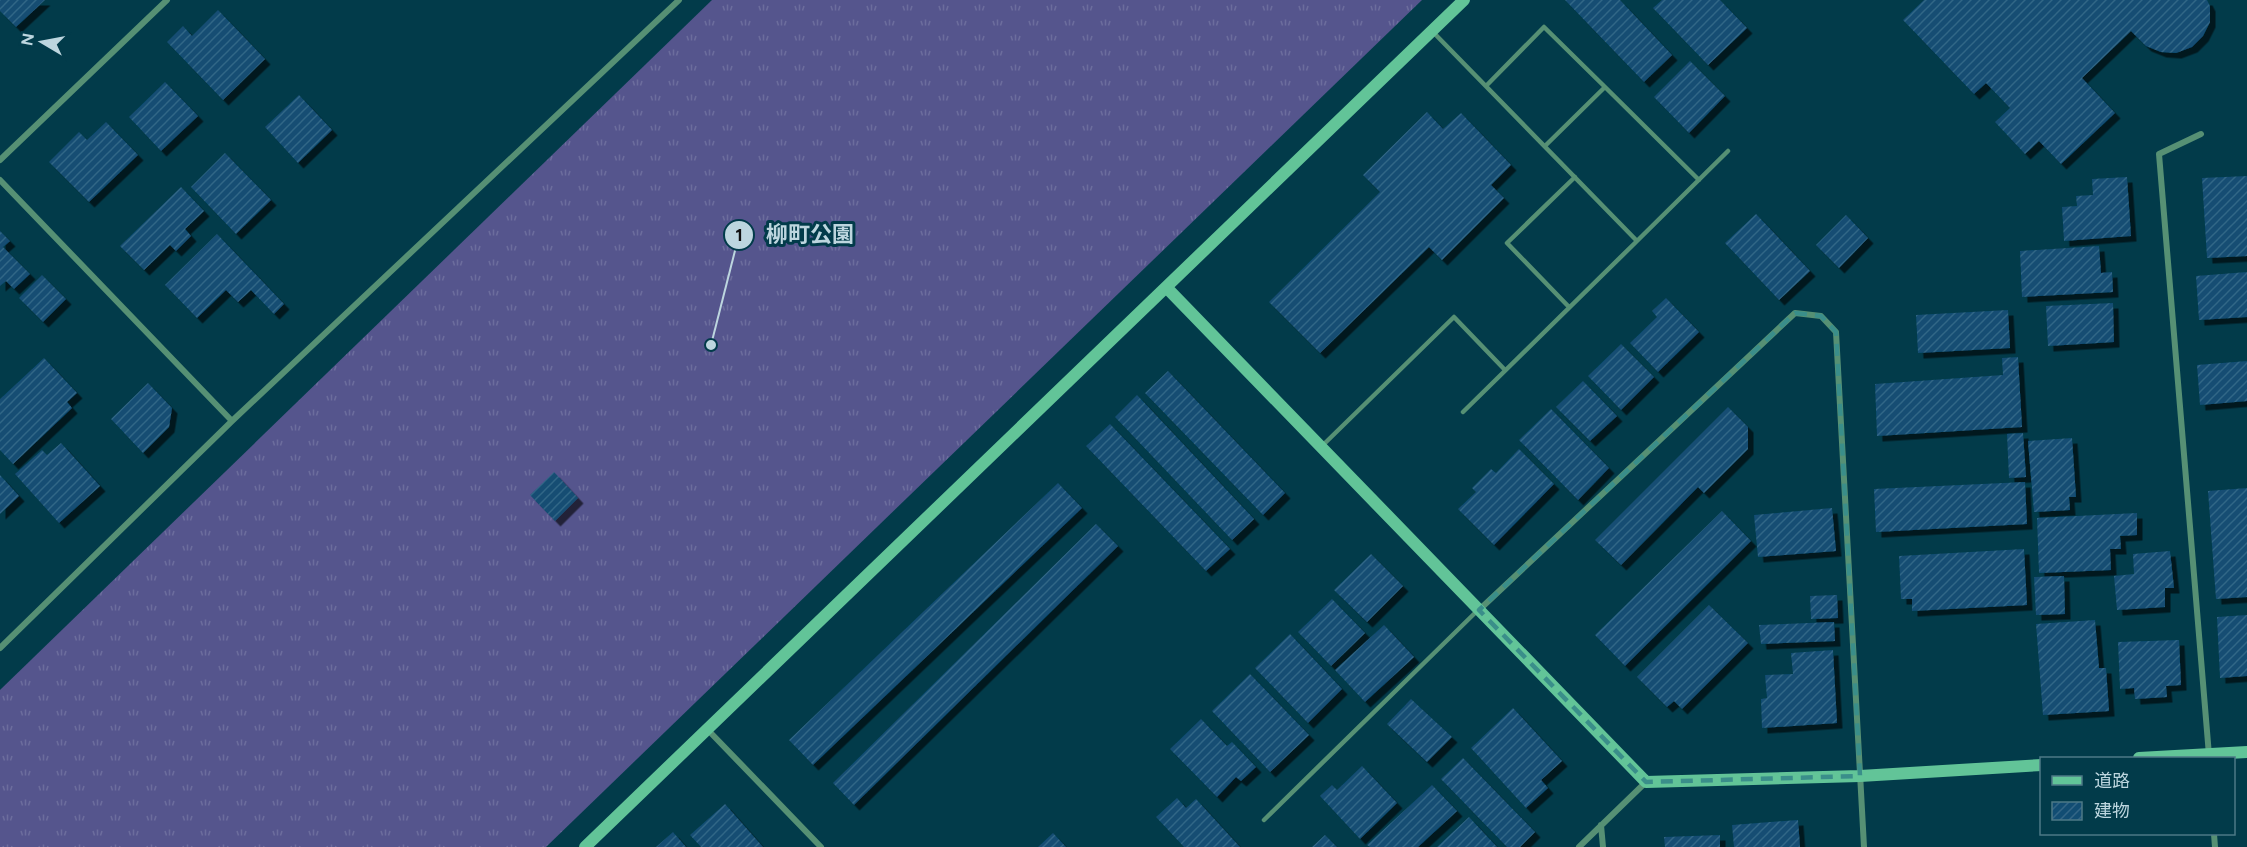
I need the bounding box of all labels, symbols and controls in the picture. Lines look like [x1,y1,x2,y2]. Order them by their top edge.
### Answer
north arrow [12,12,72,72]
text: N [17,32,38,47]
callout: 柳町公園 [724,215,866,255]
text: 柳町公園 [766,221,854,248]
text: 1 [735,224,743,246]
legend [2040,757,2235,835]
text: 道路 [2094,770,2130,792]
text: 建物 [2094,800,2130,822]

